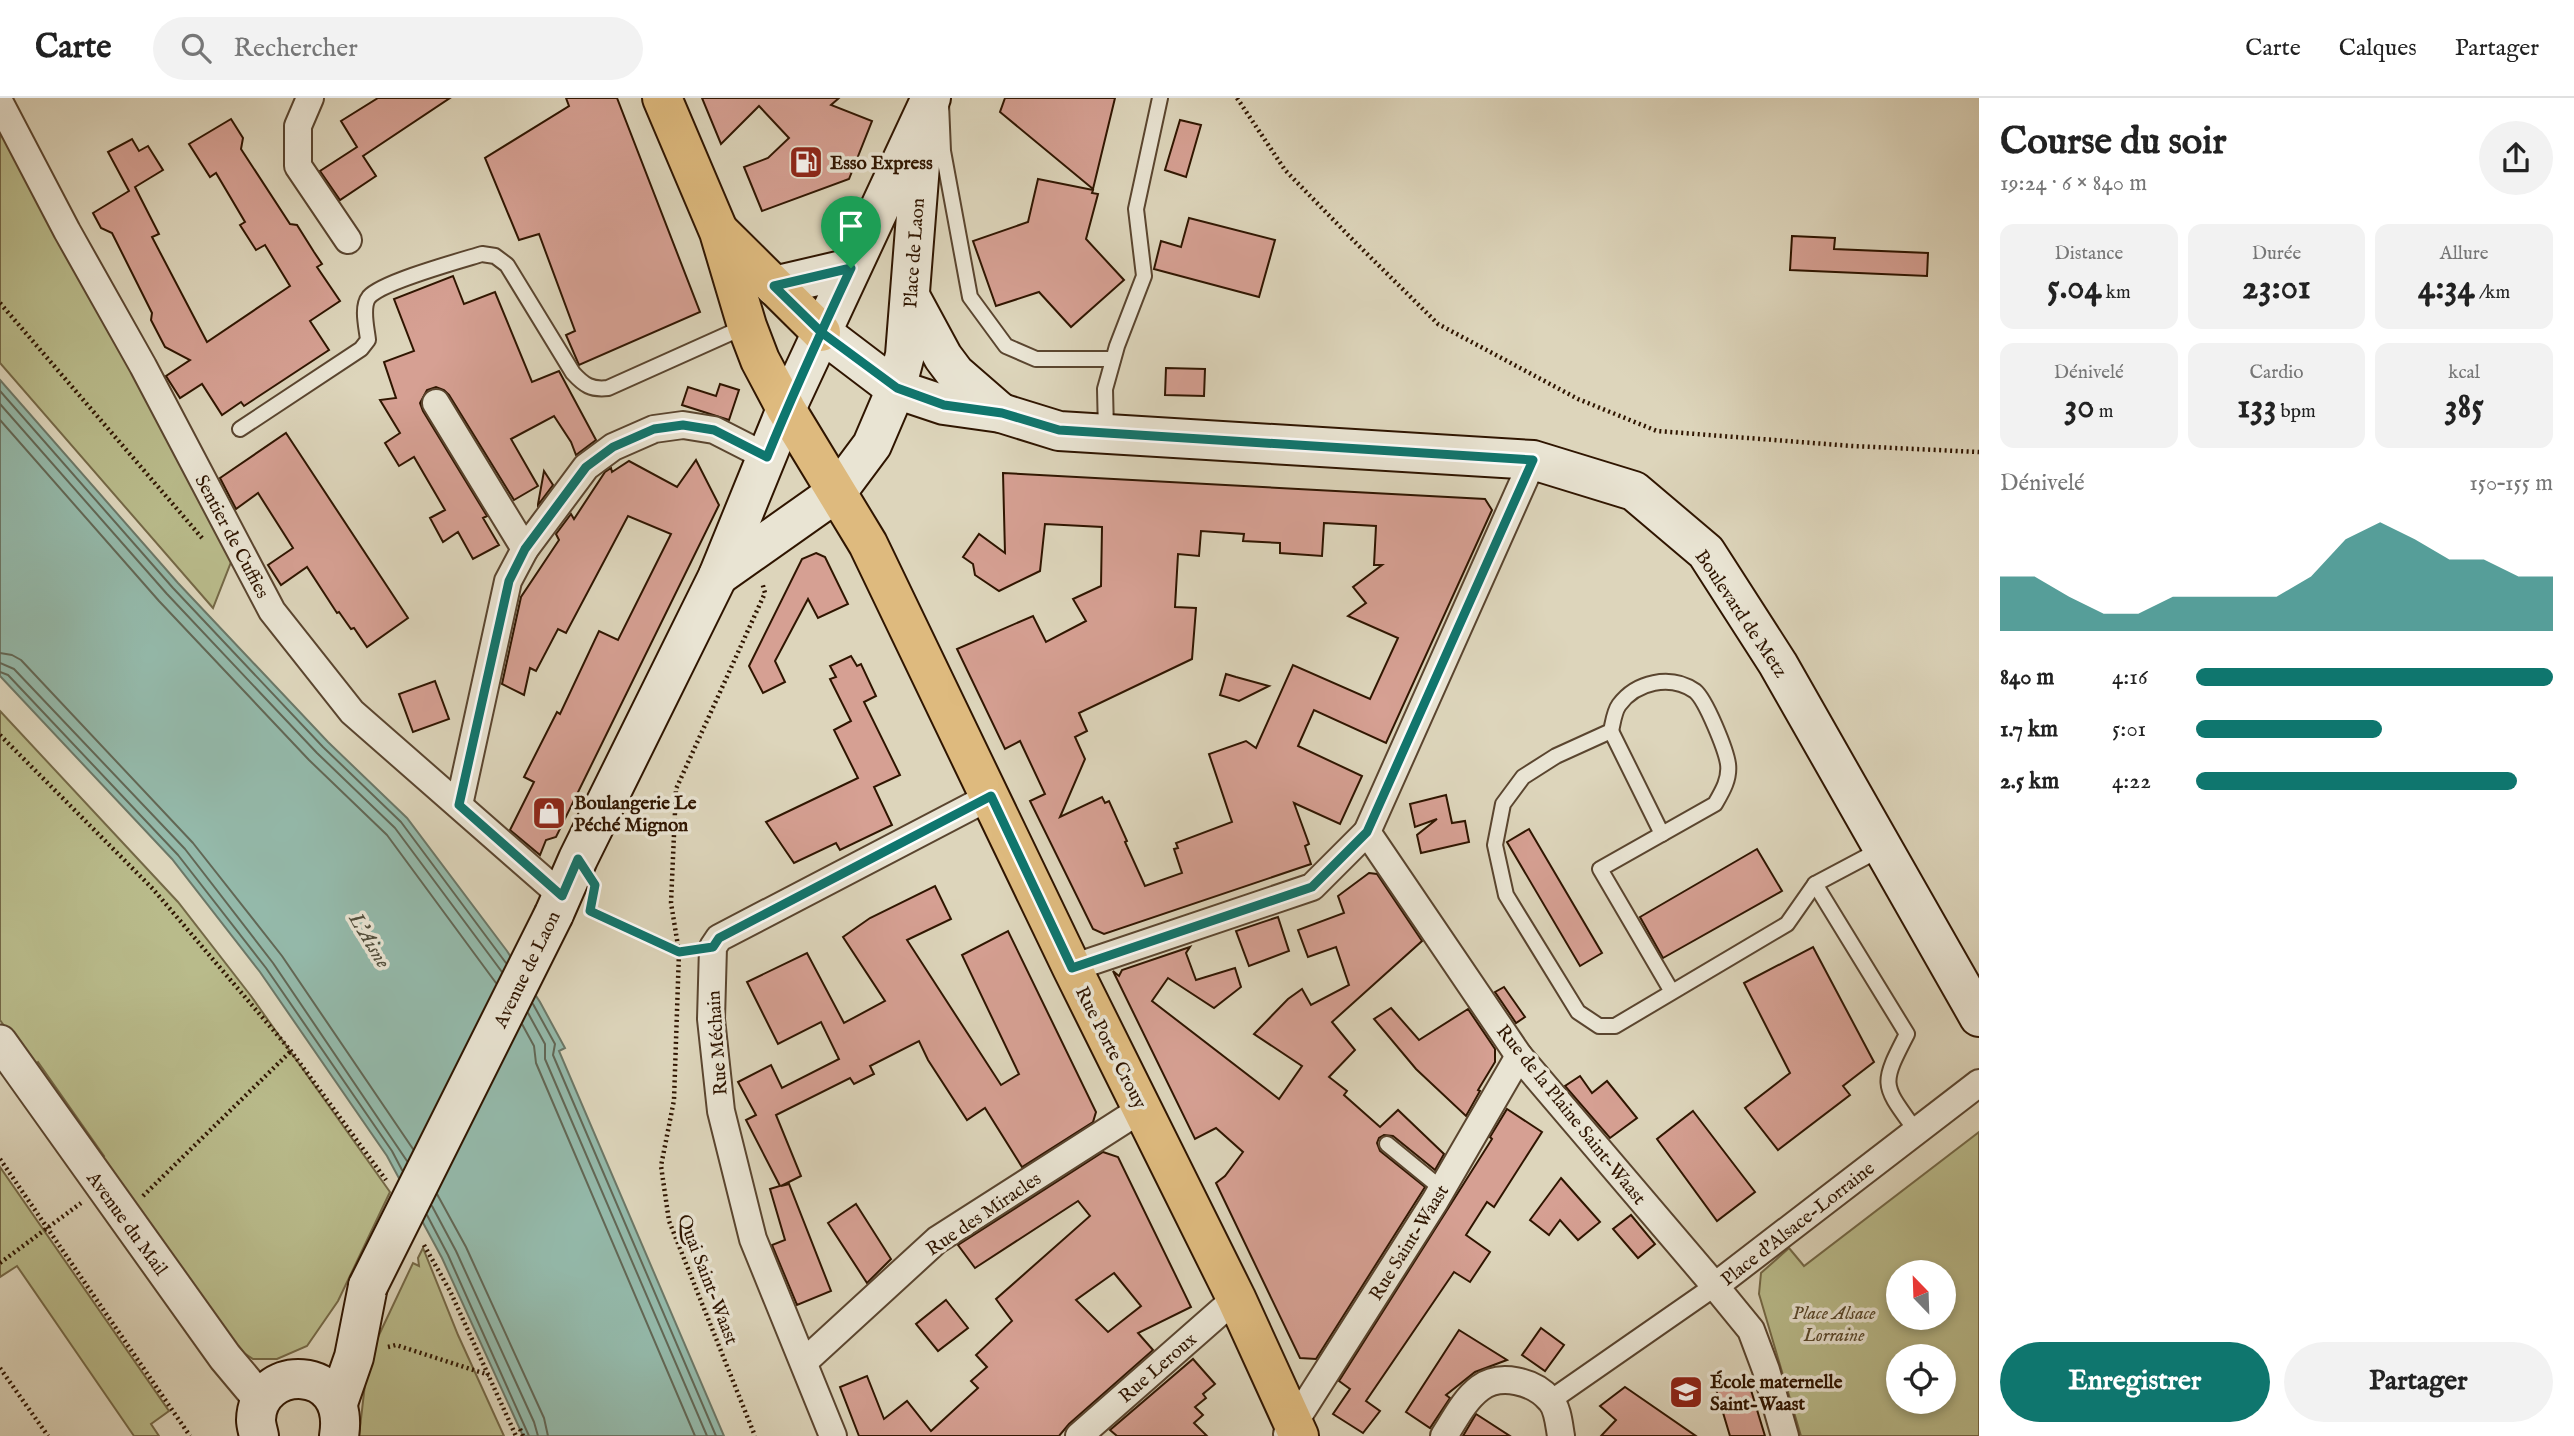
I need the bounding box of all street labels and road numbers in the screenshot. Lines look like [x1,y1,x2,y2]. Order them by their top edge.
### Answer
street label: Place de Laon [899,197,931,309]
street label: Sentier de Cuffies [189,471,274,603]
street label: Boulevard de Metz [1689,546,1792,683]
street label: Avenue de Laon [489,907,566,1033]
street label: Rue Porte Crouy [1069,983,1152,1114]
street label: Rue Méchain [702,990,734,1096]
street label: Rue de la Plaine Saint-Waast [1490,1020,1651,1211]
street label: Place d'Alsace-Lorraine [1717,1157,1880,1292]
street label: Avenue du Mail [80,1167,173,1282]
street label: Rue des Miracles [922,1167,1046,1262]
street label: Rue Saint-Waast [1365,1180,1455,1305]
street label: Quai Saint-Waast [671,1211,743,1349]
street label: Rue Leroux [1114,1328,1202,1409]

